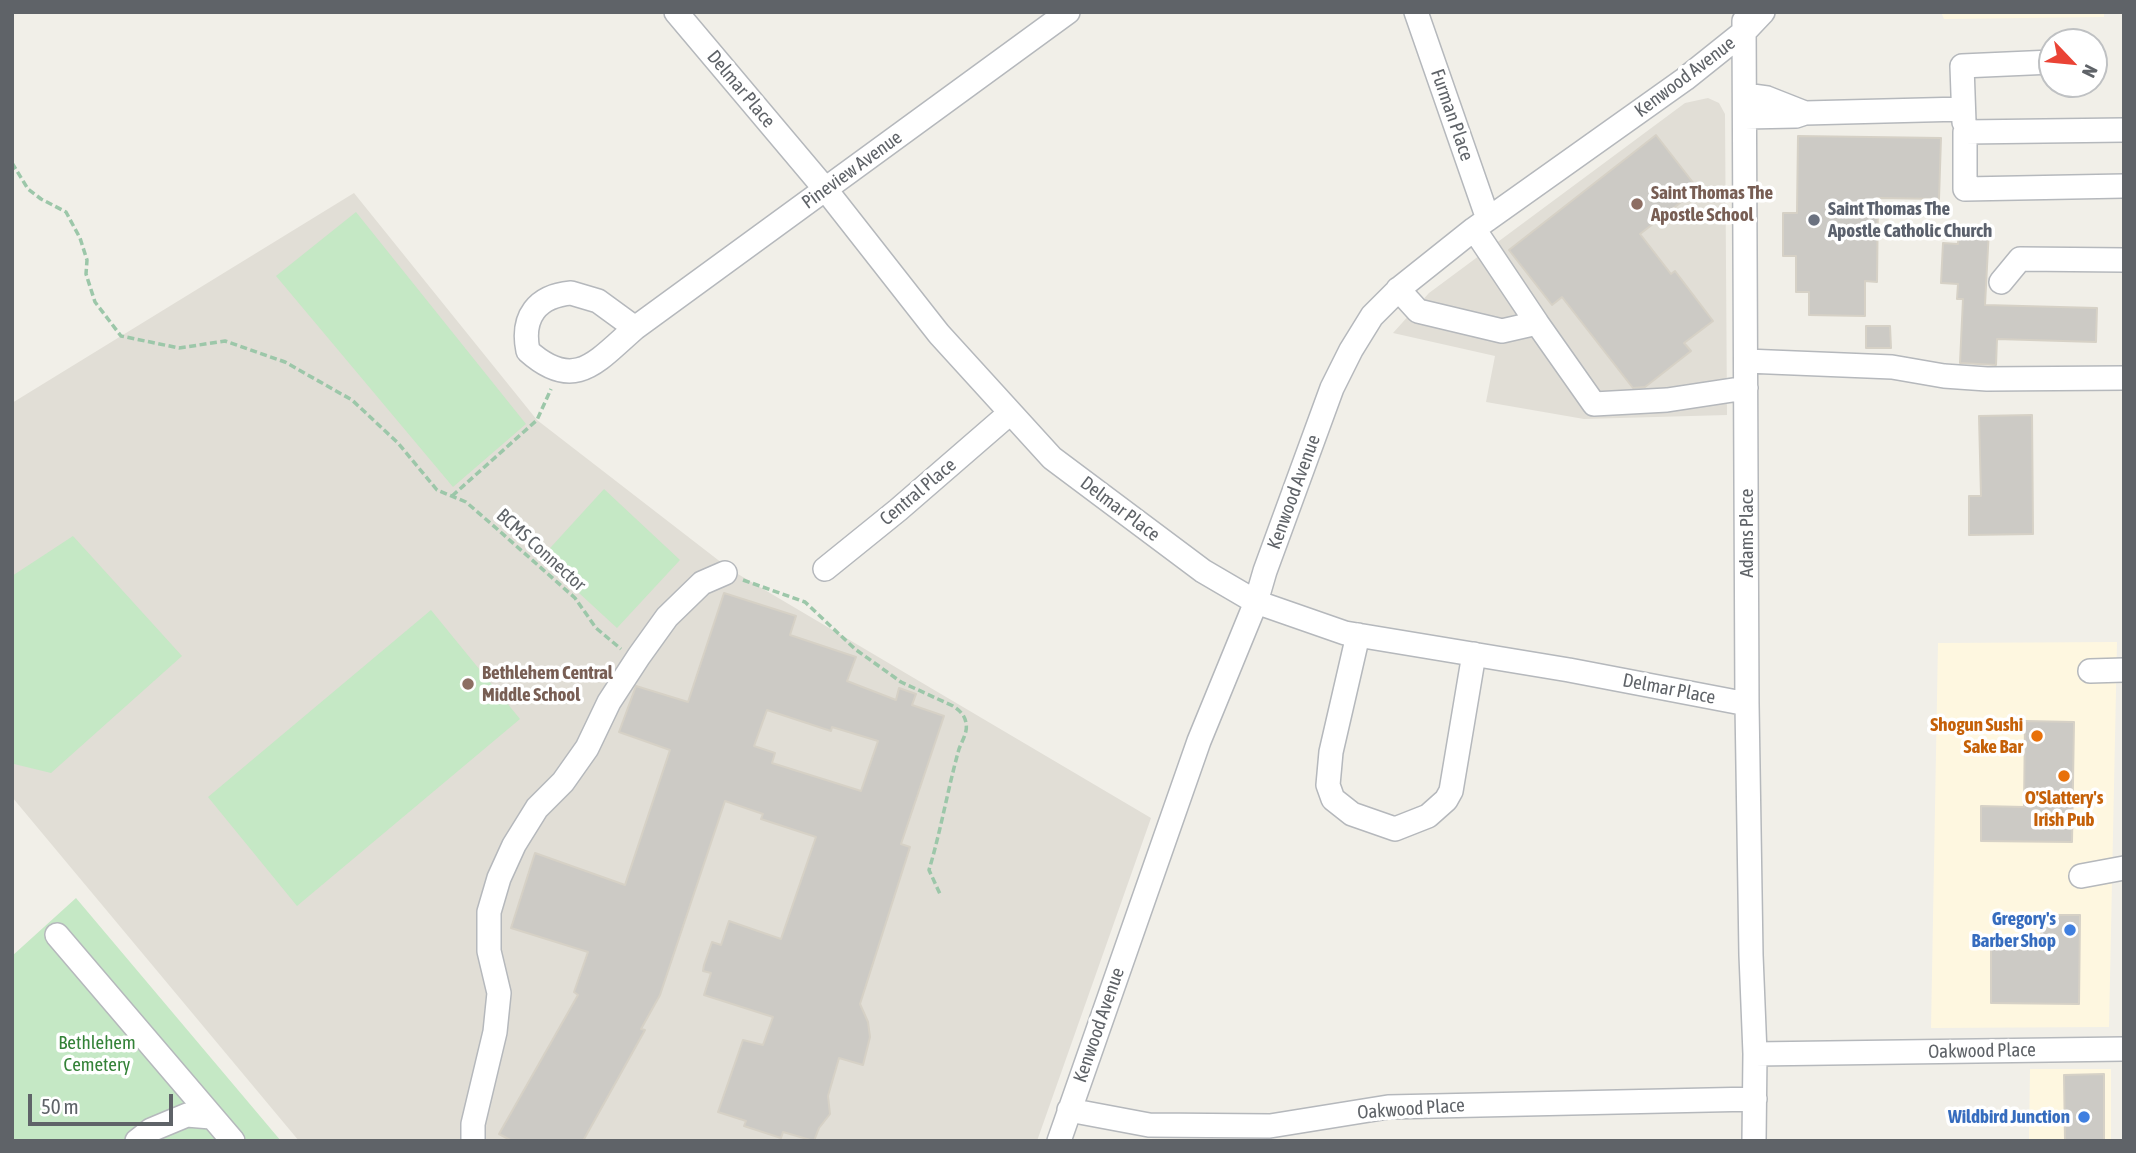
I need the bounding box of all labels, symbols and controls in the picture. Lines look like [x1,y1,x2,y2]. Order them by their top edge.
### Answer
north arrow [2038,28,2108,98]
street label: Kenwood Avenue [1630,32,1740,122]
street label: Delmar Place [702,46,780,132]
text: N [2078,61,2102,81]
street label: Furman Place [1426,66,1478,164]
street label: Pineview Avenue [798,126,906,214]
place label: Saint Thomas The Apostle School [1651,182,1773,226]
marker: Saint Thomas The Apostle School [1629,196,1645,212]
place label: Saint Thomas The Apostle Catholic Church [1828,198,1992,242]
marker: Saint Thomas The Apostle Catholic Church [1806,212,1822,228]
street label: Kenwood Avenue [1263,432,1325,552]
street label: Central Place [875,454,961,530]
street label: Delmar Place [1076,472,1164,546]
street label: Adams Place [1736,489,1758,577]
street label: BCMS Connector [492,504,590,596]
place label: Bethlehem Central Middle School [482,662,613,706]
street label: Delmar Place [1621,669,1717,709]
marker: Bethlehem Central Middle School [460,676,476,692]
place label: Shogun Sushi Sake Bar [1930,714,2023,758]
marker: Shogun Sushi Sake Bar [2029,728,2045,744]
marker: O'Slattery's Irish Pub [2056,768,2072,784]
place label: O'Slattery's Irish Pub [2025,787,2103,831]
place label: Gregory's Barber Shop [1972,908,2056,952]
marker: Gregory's Barber Shop [2062,922,2078,938]
street label: Kenwood Avenue [1069,965,1129,1085]
park label: Bethlehem Cemetery [58,1032,136,1076]
street label: Oakwood Place [1928,1039,2036,1063]
scale bar [32,1080,177,1124]
text: 50 m [41,1094,79,1118]
street label: Oakwood Place [1356,1094,1466,1124]
place label: Wildbird Junction [1948,1106,2070,1128]
marker: Wildbird Junction [2076,1109,2092,1125]

